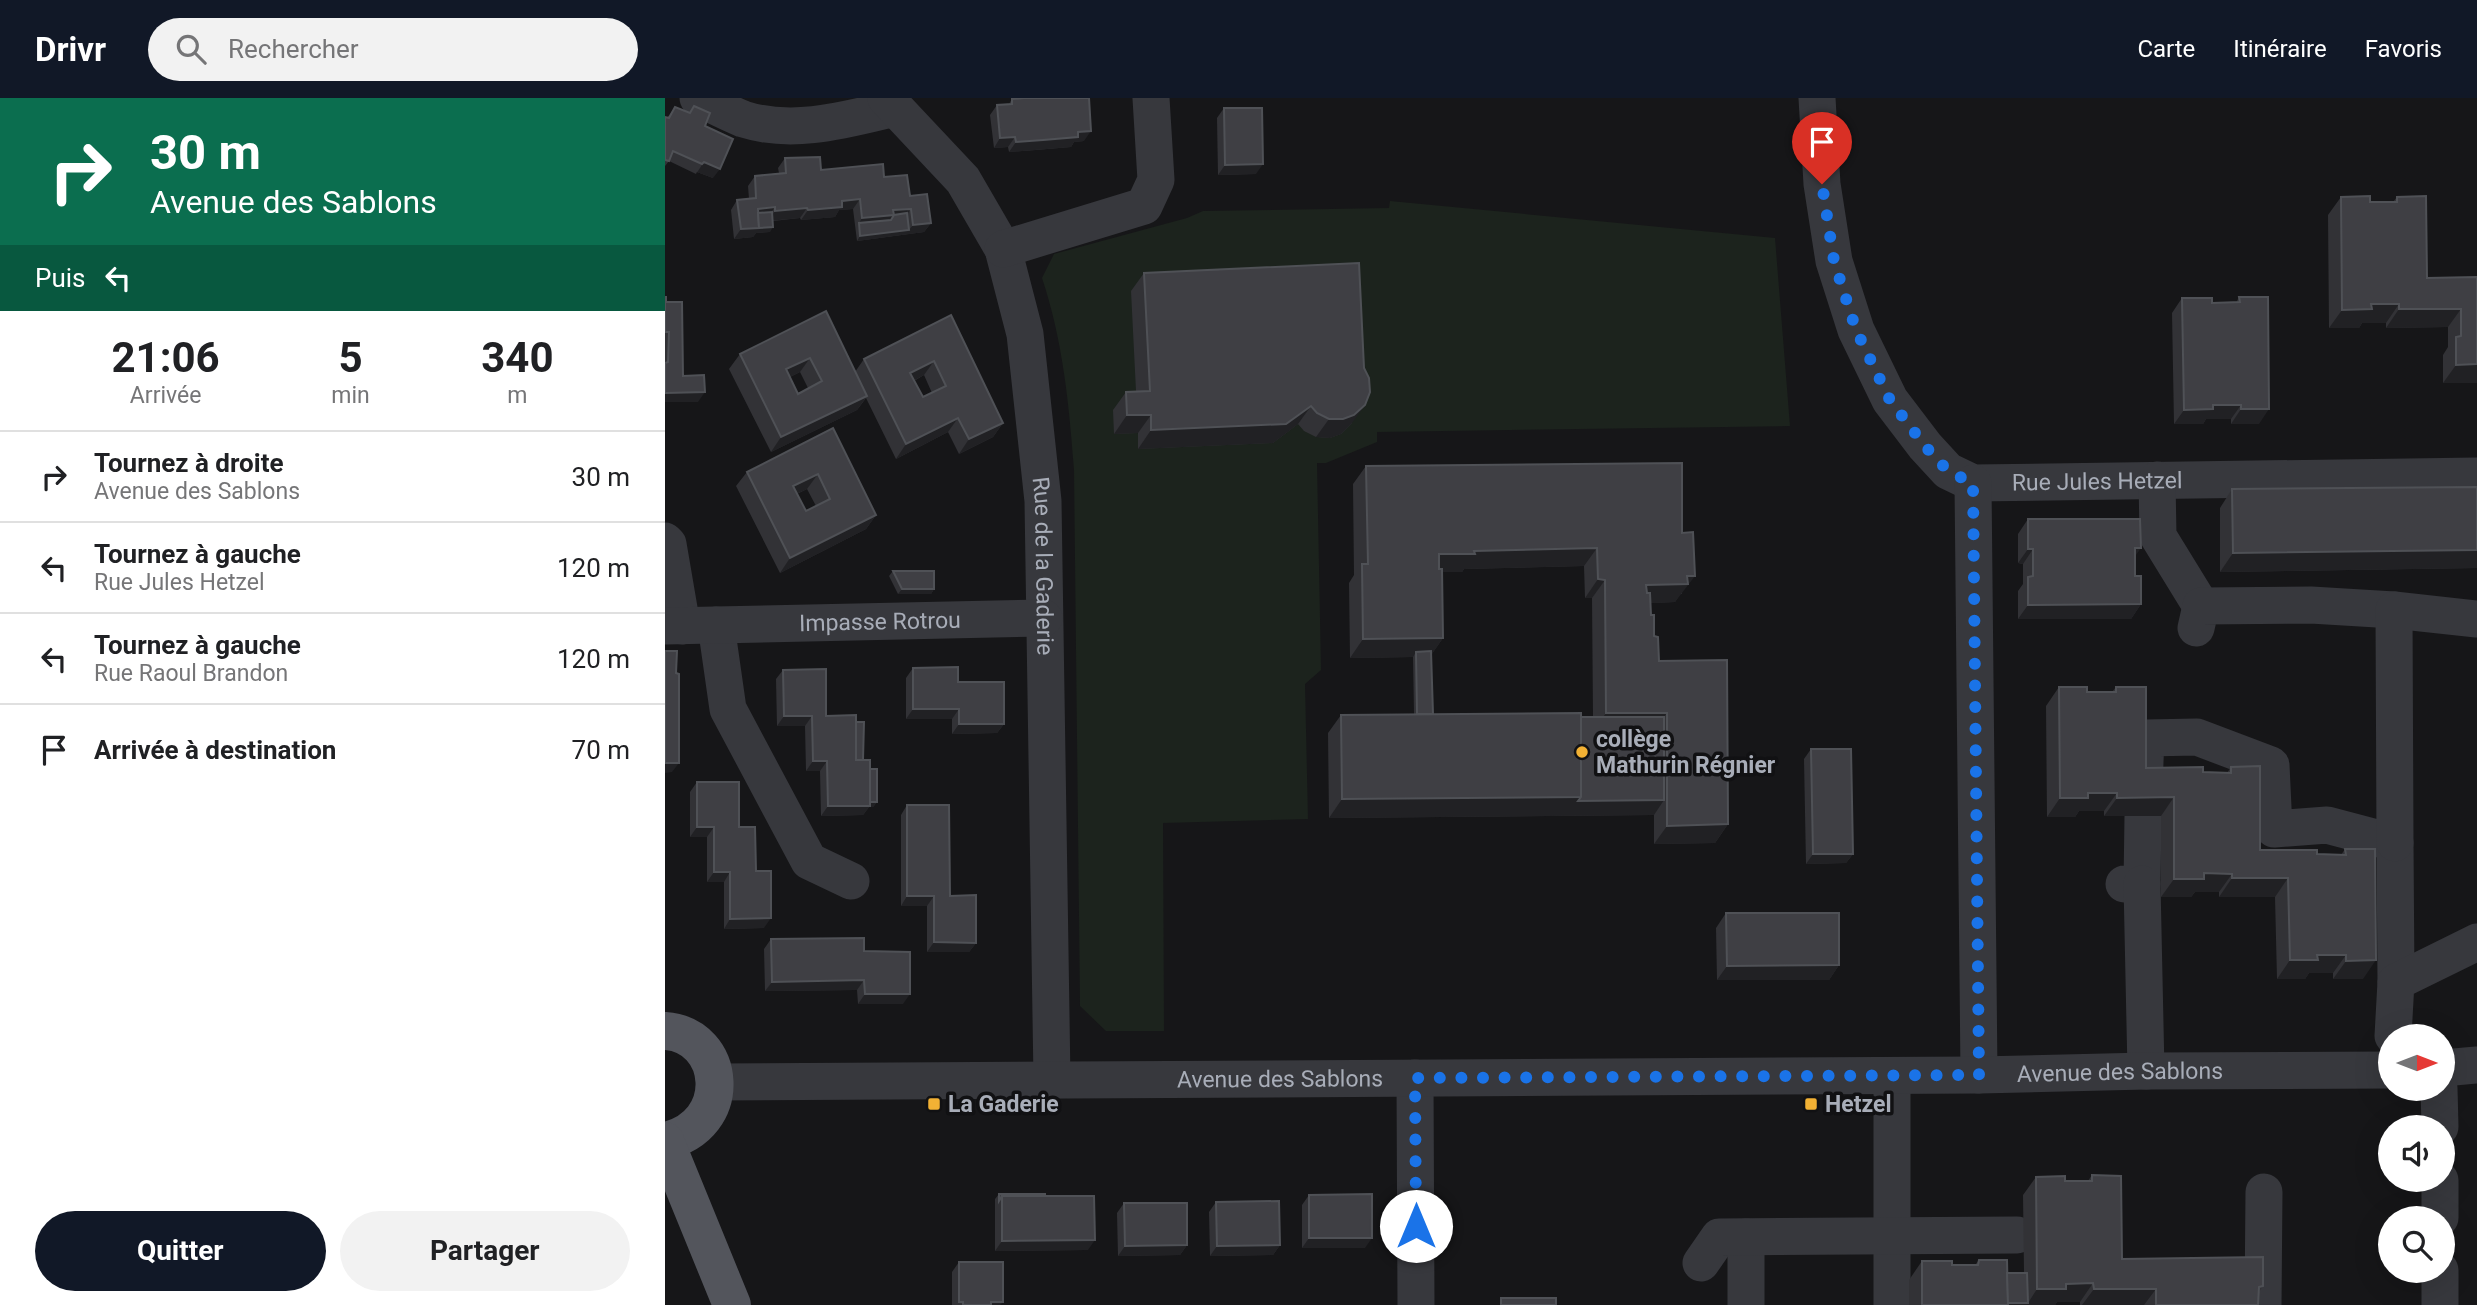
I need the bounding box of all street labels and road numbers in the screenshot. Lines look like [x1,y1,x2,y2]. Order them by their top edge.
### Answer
street label: Rue Jules Hetzel [2012,467,2183,496]
street label: Rue de la Gaderie [1026,475,1058,655]
street label: Impasse Rotrou [799,607,961,637]
street label: Avenue des Sablons [2017,1058,2223,1088]
street label: Avenue des Sablons [1177,1065,1383,1093]

